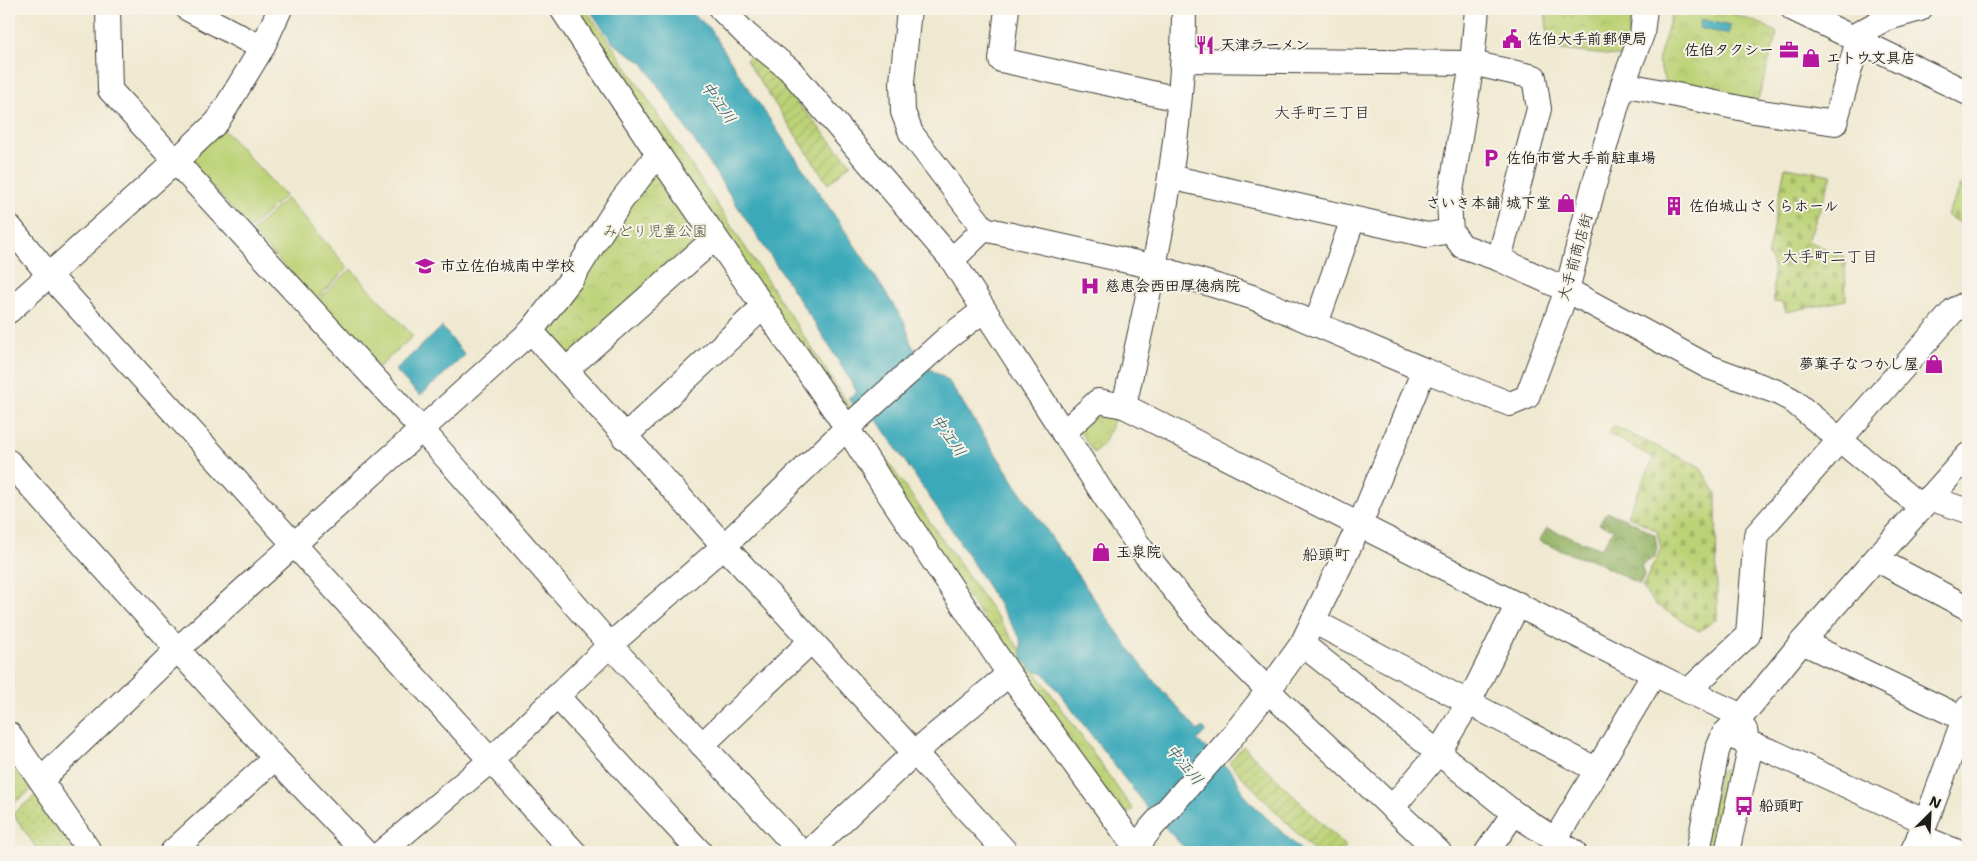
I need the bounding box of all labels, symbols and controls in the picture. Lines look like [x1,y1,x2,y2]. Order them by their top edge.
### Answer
public building icon: 佐伯大手前郵便局 [1501,28,1523,50]
place label: 佐伯大手前郵便局 [1527,29,1647,49]
restaurant icon: 天津ラーメン [1194,34,1216,56]
place label: 天津ラーメン [1220,35,1310,55]
office icon: 佐伯タクシー [1778,39,1800,61]
place label: 佐伯タクシー [1684,40,1774,60]
shop icon: エトウ文具店 [1800,47,1822,69]
place label: エトウ文具店 [1826,48,1916,68]
water label: 中江川 [696,77,741,128]
district label: 大手町三丁目 [1274,102,1370,123]
parking icon: 佐伯市営大手前駐車場 [1480,147,1502,169]
place label: 佐伯市営大手前駐車場 [1506,148,1656,168]
shop icon: さいき本舗 城下堂 [1555,192,1577,214]
place label: さいき本舗 城下堂 [1426,193,1551,213]
building icon: 佐伯城山さくらホール [1663,195,1685,217]
place label: 佐伯城山さくらホール [1689,196,1838,216]
street label: 大手前商店街 [1553,211,1597,303]
park label: みどり児童公園 [602,221,708,241]
district label: 大手町二丁目 [1782,246,1878,267]
school or university icon: 市立佐伯城南中学校 [414,255,436,277]
place label: 市立佐伯城南中学校 [440,256,575,276]
hospital icon: 慈恵会西田厚徳病院 [1079,275,1101,297]
place label: 慈恵会西田厚徳病院 [1105,276,1240,296]
shop icon: 夢菓子なつかし屋 [1923,353,1945,375]
place label: 夢菓子なつかし屋 [1799,354,1919,374]
water label: 中江川 [926,410,971,461]
shop icon: 玉泉院 [1090,541,1112,563]
place label: 玉泉院 [1116,542,1161,562]
district label: 船頭町 [1302,544,1350,565]
water label: 中江川 [1161,739,1208,789]
north arrow [1904,788,1954,838]
text: N [1927,792,1944,813]
bus stop icon: 船頭町 [1733,795,1755,817]
place label: 船頭町 [1759,796,1804,816]

